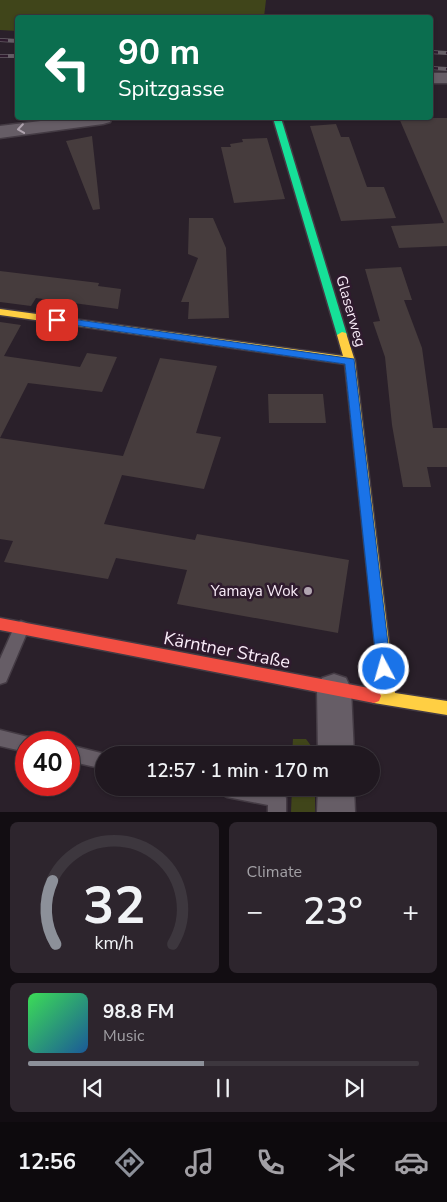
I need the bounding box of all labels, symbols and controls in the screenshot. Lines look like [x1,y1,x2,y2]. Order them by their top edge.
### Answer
text: 90 m [118,29,200,76]
icon: left [35,35,100,100]
text: Spitzgasse [118,74,225,104]
one-way arrow [16,124,25,134]
street label: Glaserweg [331,273,371,349]
pin [36,299,78,341]
icon: arrive [43,306,71,334]
place label: Yamaya Wok [210,581,298,601]
marker: Yamaya Wok [302,585,314,597]
street label: Kärntner Straße [162,626,292,674]
position arrow [357,642,409,694]
speed limit sign: 40 [15,731,80,796]
text: 12:57 · 1 min · 170 m [146,758,329,784]
text: Climate [247,861,302,883]
text: 32 [83,870,145,941]
text: 23° [303,886,363,937]
text: − [247,893,263,931]
text: + [402,893,419,931]
text: km/h [95,931,134,955]
text: 98.8 FM [103,999,174,1025]
text: Music [103,1025,144,1047]
icon: previous [79,1074,107,1102]
icon: pause [209,1074,237,1102]
icon: next [340,1074,368,1102]
icon: directions [112,1145,147,1180]
icon: music [182,1145,217,1180]
icon: phone [253,1145,288,1180]
icon: climate [324,1145,359,1180]
icon: car [394,1145,429,1180]
text: 12:56 [18,1147,76,1177]

